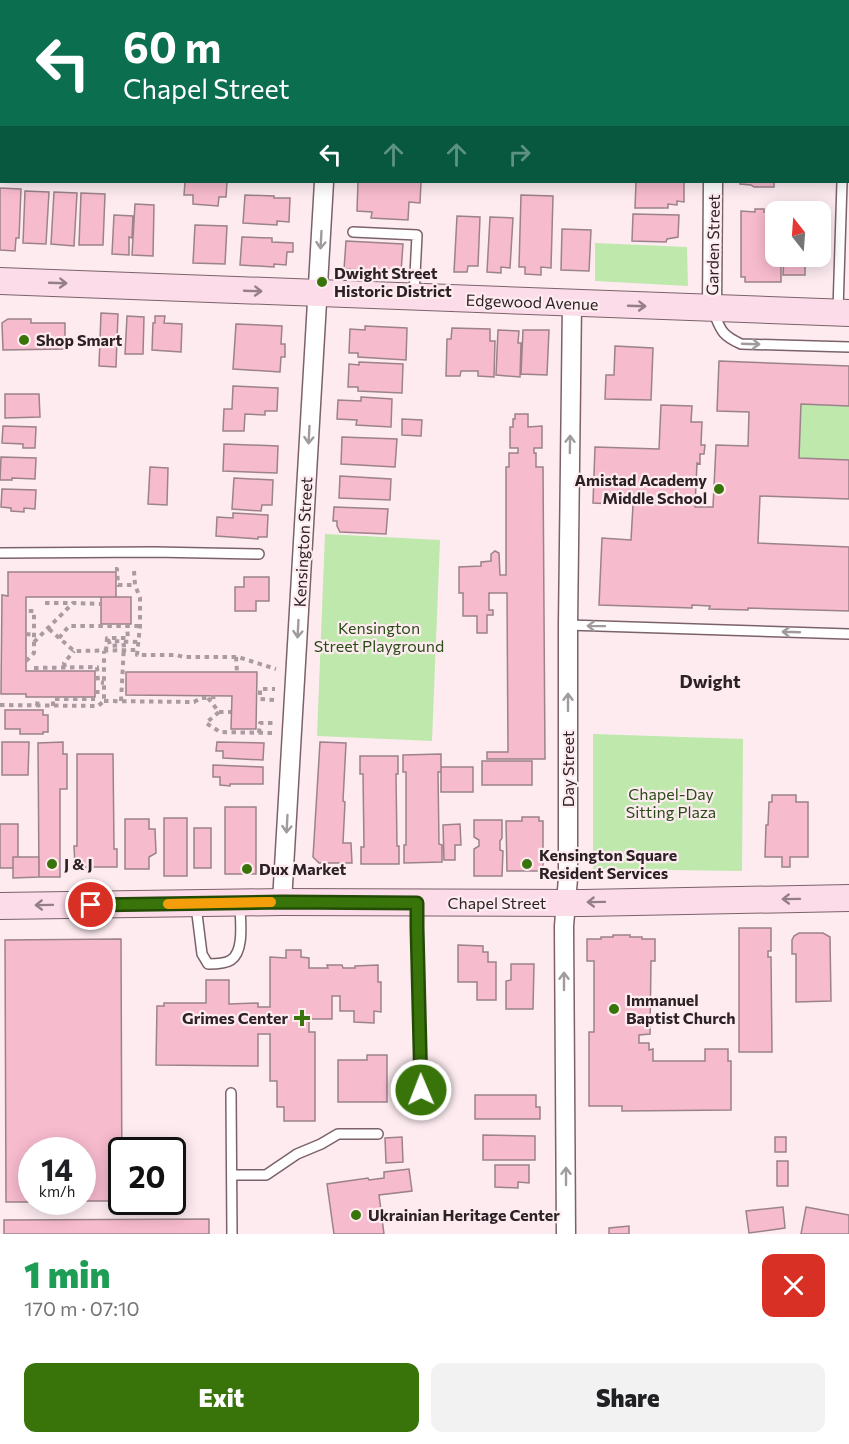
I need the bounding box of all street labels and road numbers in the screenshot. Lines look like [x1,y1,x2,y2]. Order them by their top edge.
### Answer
street label: Garden Street [702,194,723,296]
street label: Edgewood Avenue [465,290,599,313]
street label: Kensington Street [290,476,315,608]
street label: Day Street [558,730,577,807]
street label: Chapel Street [448,893,547,912]

